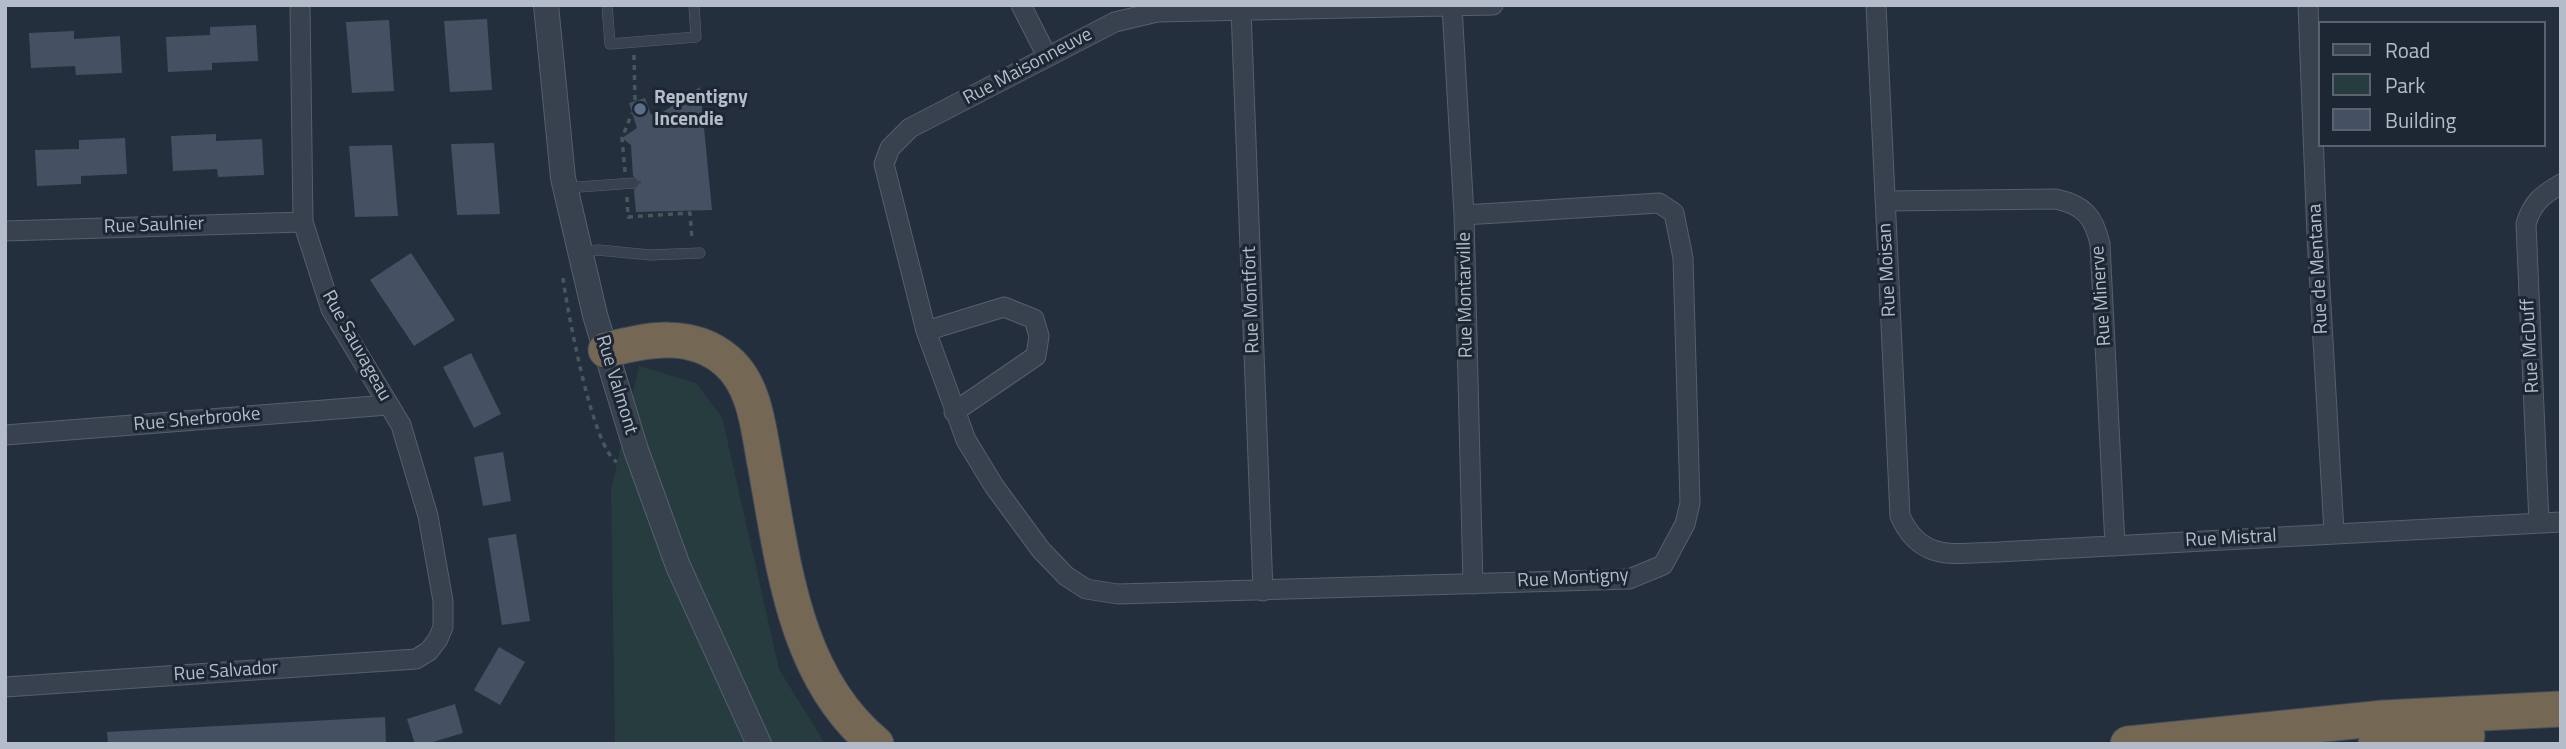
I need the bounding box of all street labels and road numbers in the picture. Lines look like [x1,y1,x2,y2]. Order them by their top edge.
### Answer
street label: Rue Maisonneuve [960,23,1096,111]
street label: Rue de Mentana [2304,203,2334,335]
street label: Rue Saulnier [103,213,205,239]
street label: Rue Moisan [1874,222,1902,318]
street label: Rue Montarville [1454,232,1478,358]
street label: Rue Minerve [2087,245,2117,347]
street label: Rue Montfort [1239,246,1265,354]
street label: Rue Sauvageau [316,287,396,405]
street label: Rue McDuff [2517,298,2545,394]
street label: Rue Valmont [590,333,642,437]
street label: Rue Sherbrooke [133,403,261,437]
street label: Rue Mistral [2185,525,2277,553]
street label: Rue Montigny [1517,565,1629,593]
street label: Rue Salvador [173,657,279,687]

